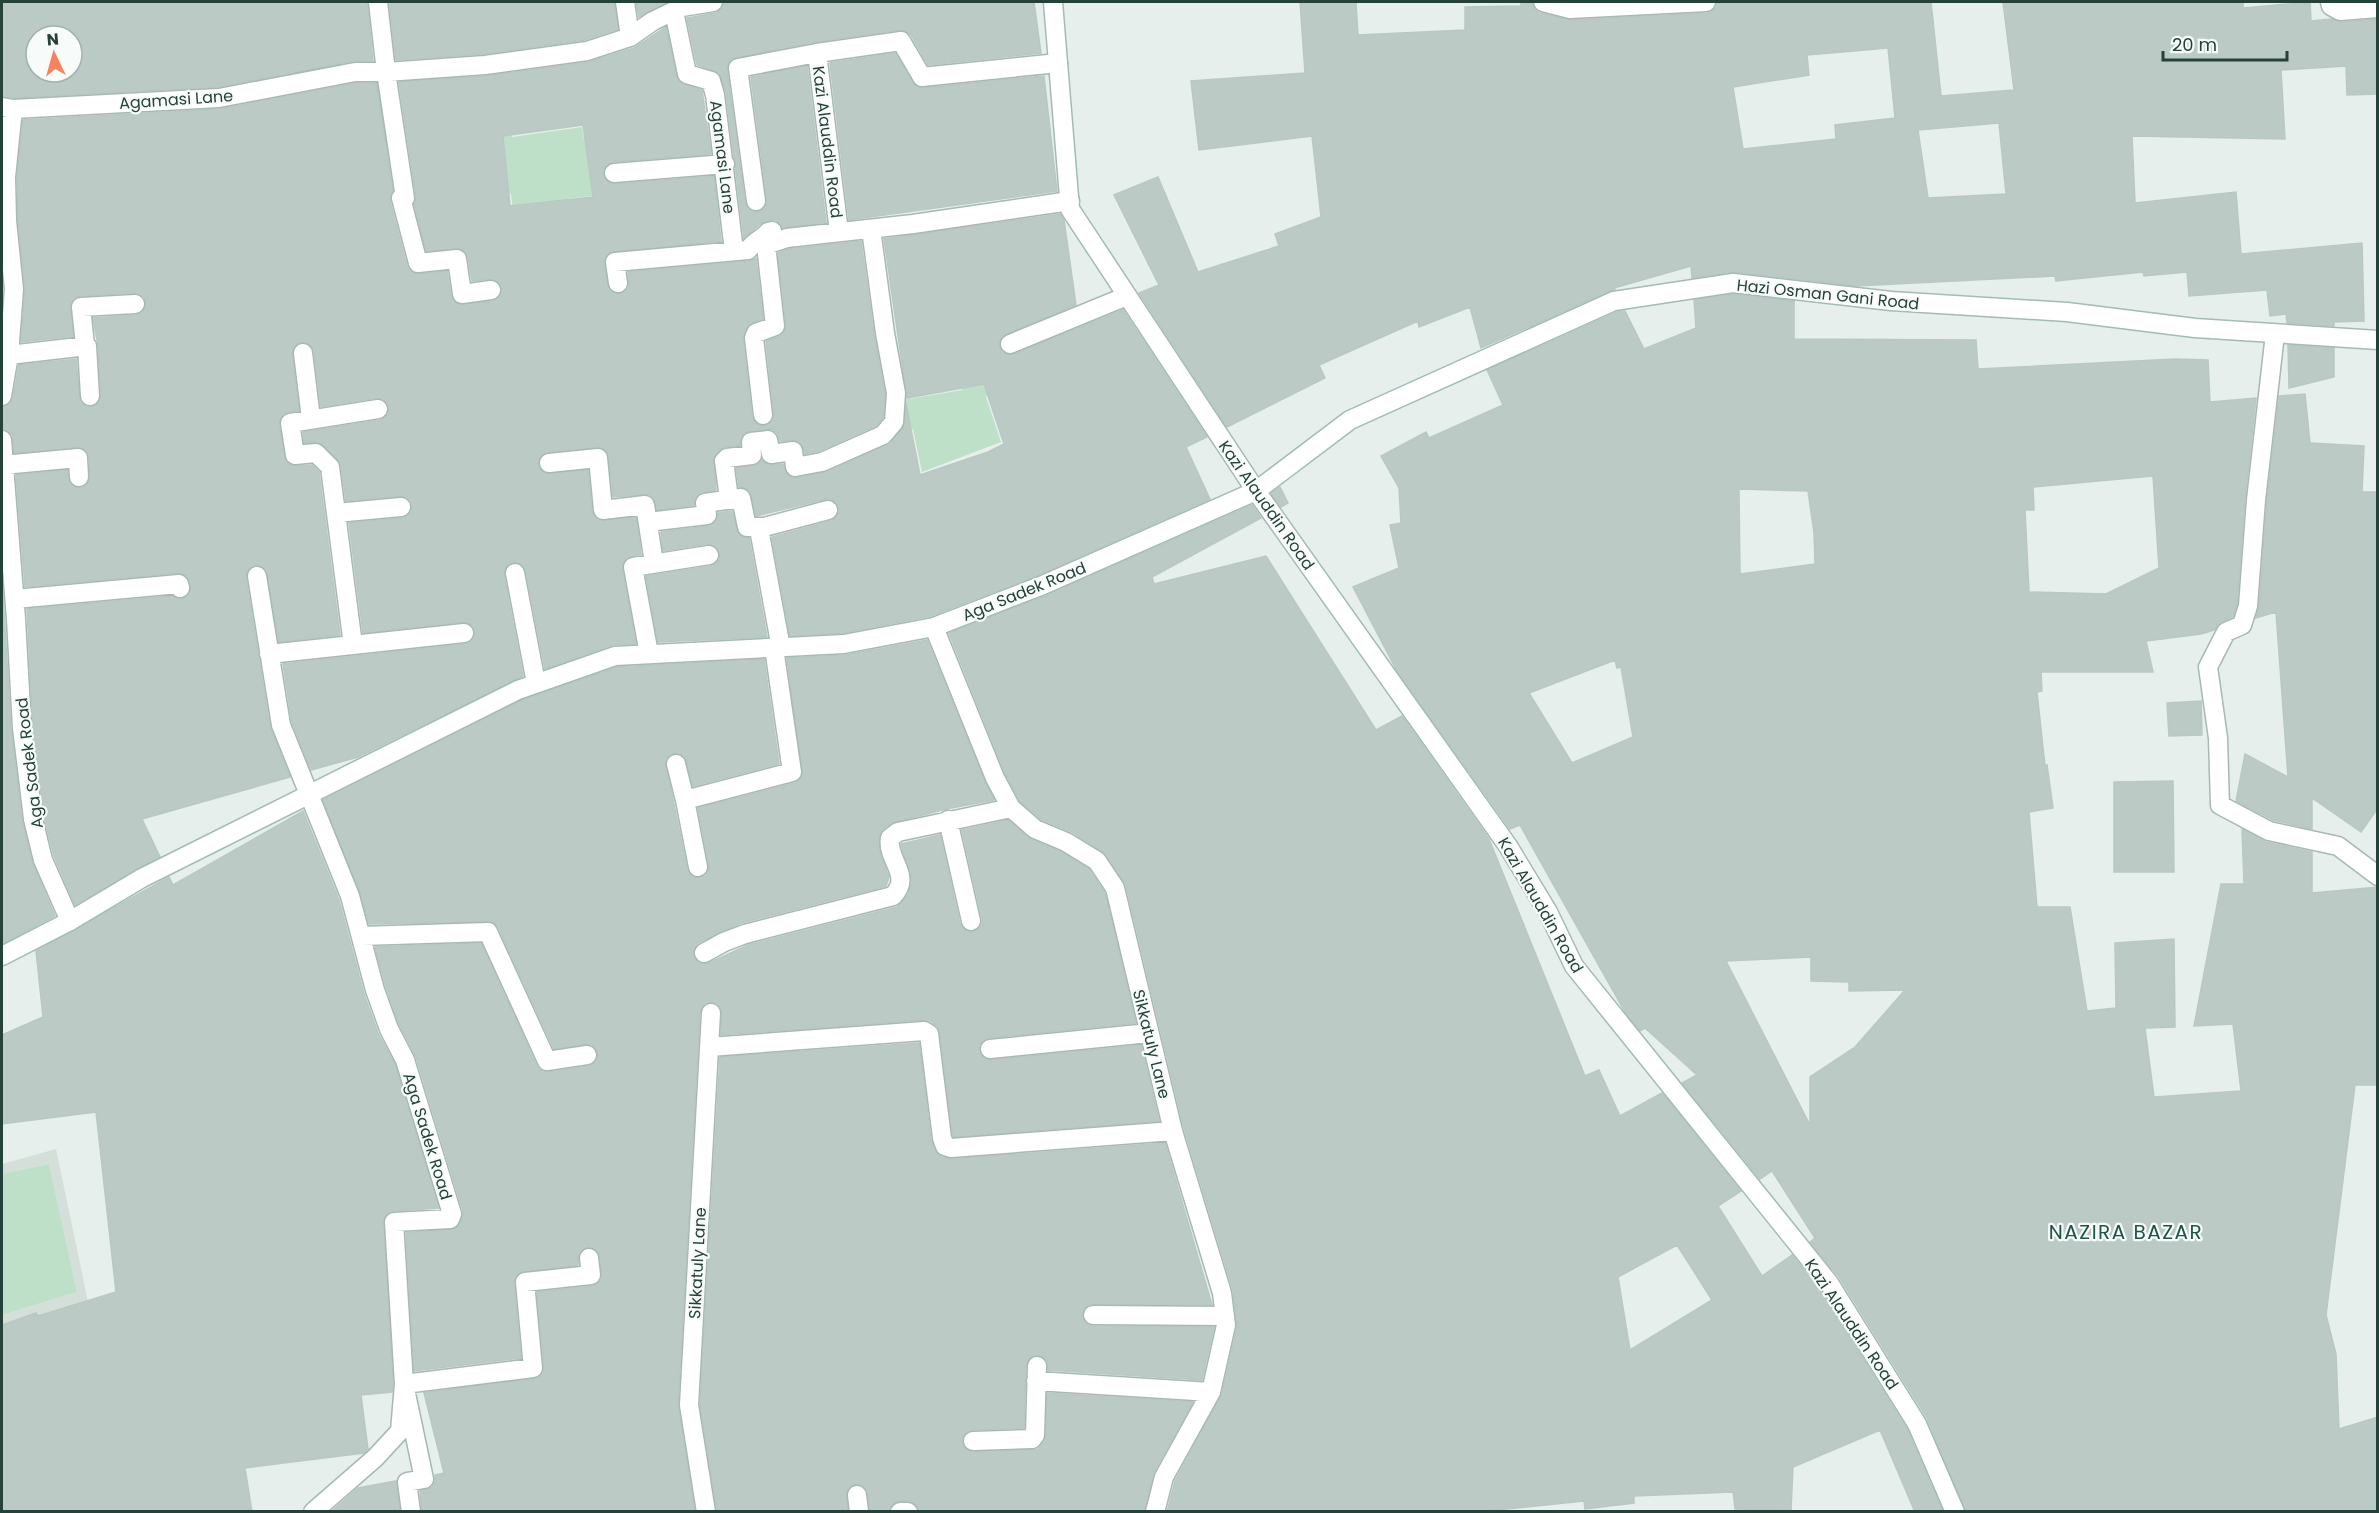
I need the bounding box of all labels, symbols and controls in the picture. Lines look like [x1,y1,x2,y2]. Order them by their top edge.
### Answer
north arrow [24,24,84,84]
scale bar [2163,24,2288,62]
text: N [46,28,60,52]
text: 20 m [2172,32,2217,57]
street label: Kazi Alauddin Road [807,65,848,220]
street label: Agamasi Lane [118,84,234,115]
street label: Agamasi Lane [704,99,741,215]
street label: Hazi Osman Gani Road [1736,273,1920,316]
street label: Kazi Alauddin Road [1213,436,1320,575]
street label: Aga Sadek Road [959,556,1090,627]
street label: Aga Sadek Road [10,696,49,830]
street label: Kazi Alauddin Road [1492,833,1589,977]
street label: Sikkatuly Lane [1127,987,1176,1101]
street label: Aga Sadek Road [397,1070,458,1203]
street label: Sikkatuly Lane [683,1207,712,1319]
district label: NAZIRA BAZAR [2049,1218,2203,1246]
street label: Kazi Alauddin Road [1799,1254,1904,1394]

